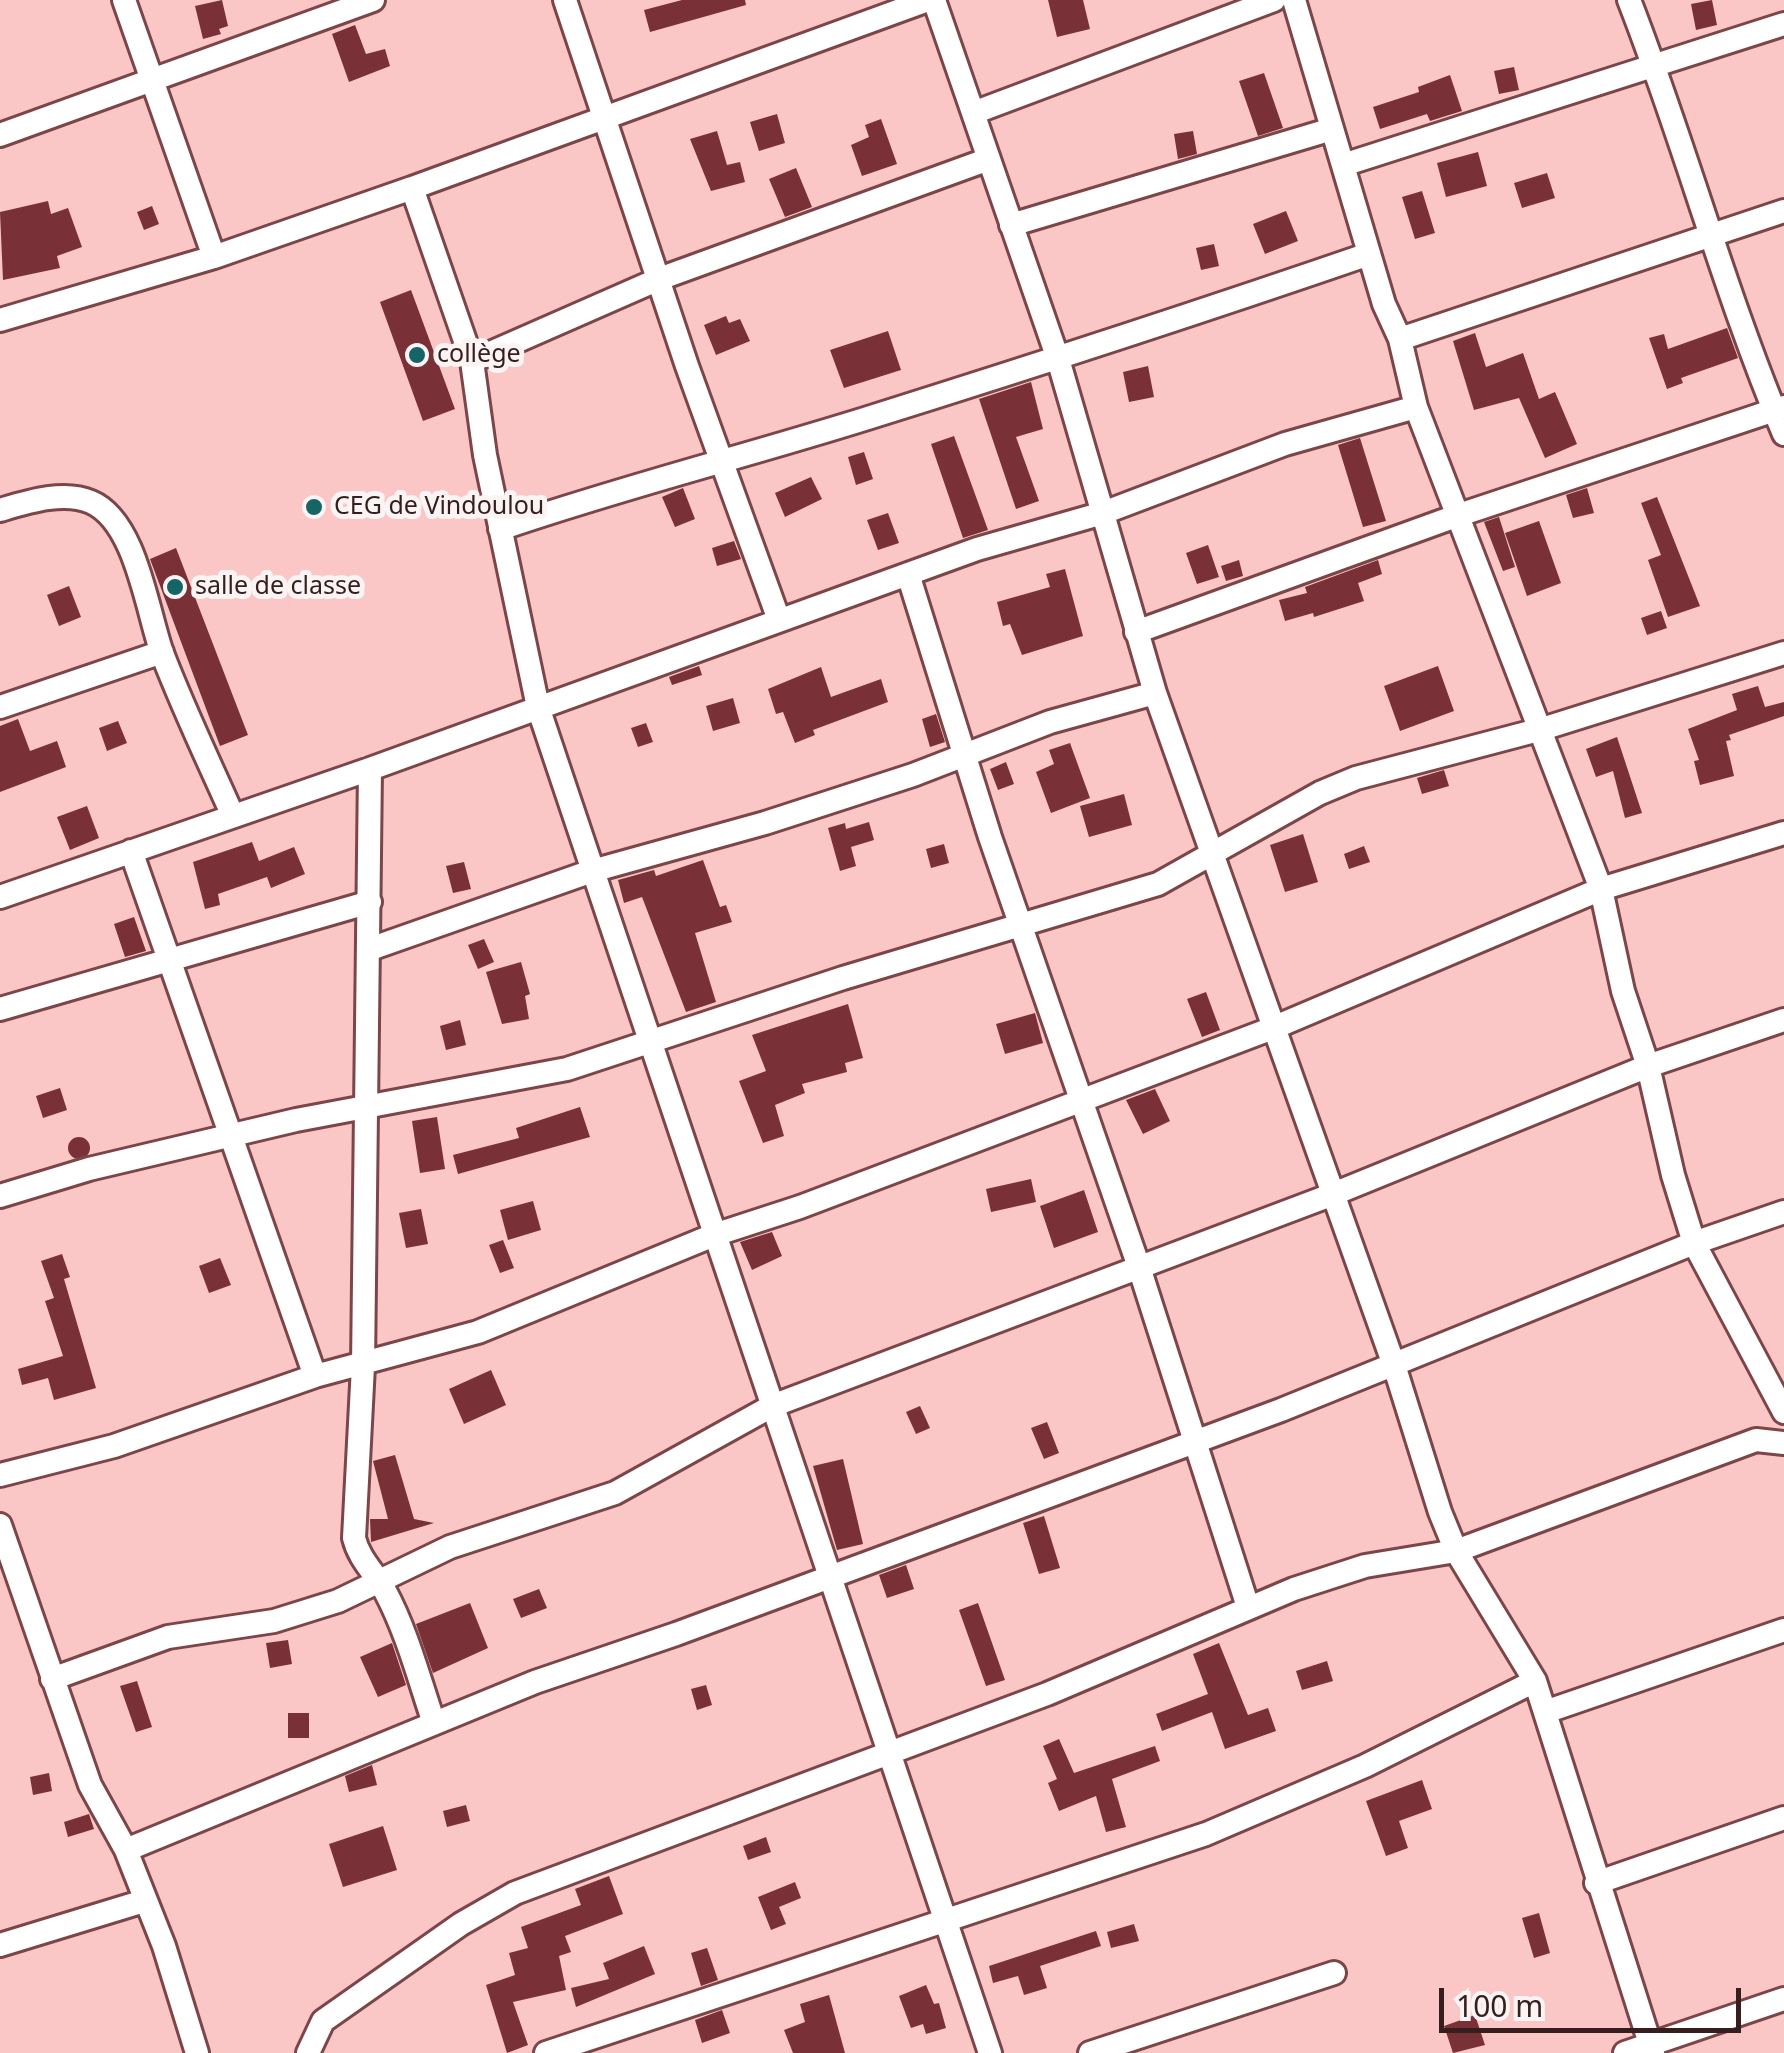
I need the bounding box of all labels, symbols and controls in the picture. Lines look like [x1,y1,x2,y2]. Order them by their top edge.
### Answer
place label: collège [437,340,521,370]
marker: collège [406,344,428,366]
place label: CEG de Vindoulou [334,492,544,522]
marker: CEG de Vindoulou [303,496,325,518]
place label: salle de classe [195,572,361,602]
marker: salle de classe [164,576,186,598]
scale bar [1444,1968,1746,2030]
text: 100 m [1456,1985,1543,2026]

